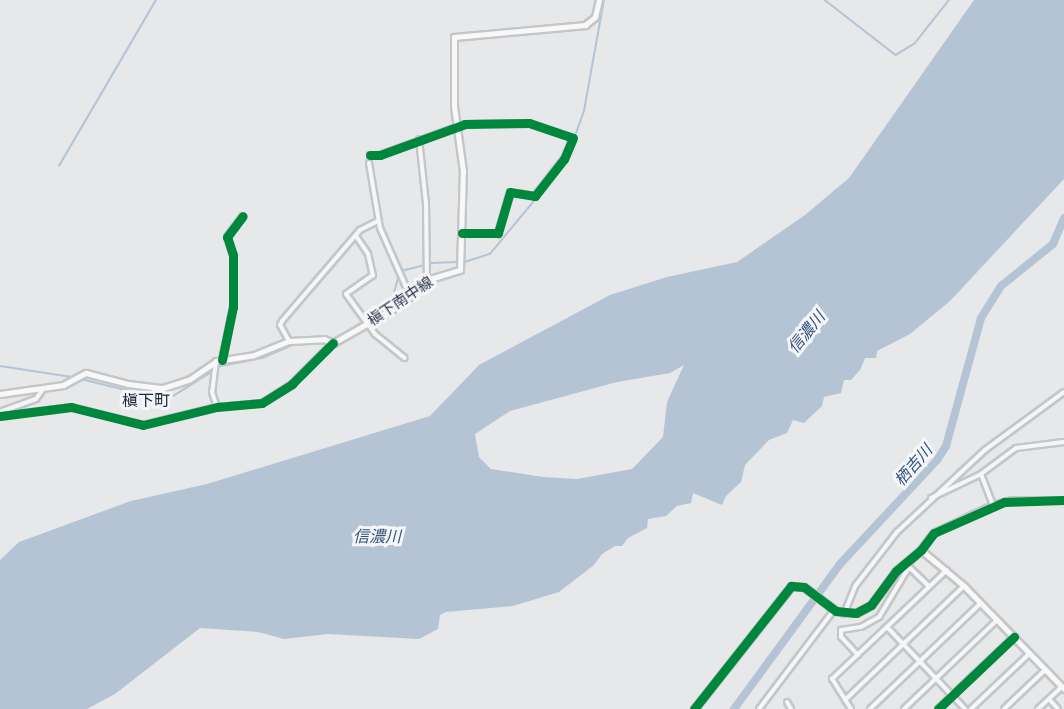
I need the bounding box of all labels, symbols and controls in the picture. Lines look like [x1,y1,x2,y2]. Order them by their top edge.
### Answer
street label: 槇下南中線 [364,273,436,329]
water label: 信濃川 [783,307,829,357]
district label: 槇下町 [122,390,170,410]
water label: 栖吉川 [890,441,936,489]
water label: 信濃川 [353,526,401,546]

